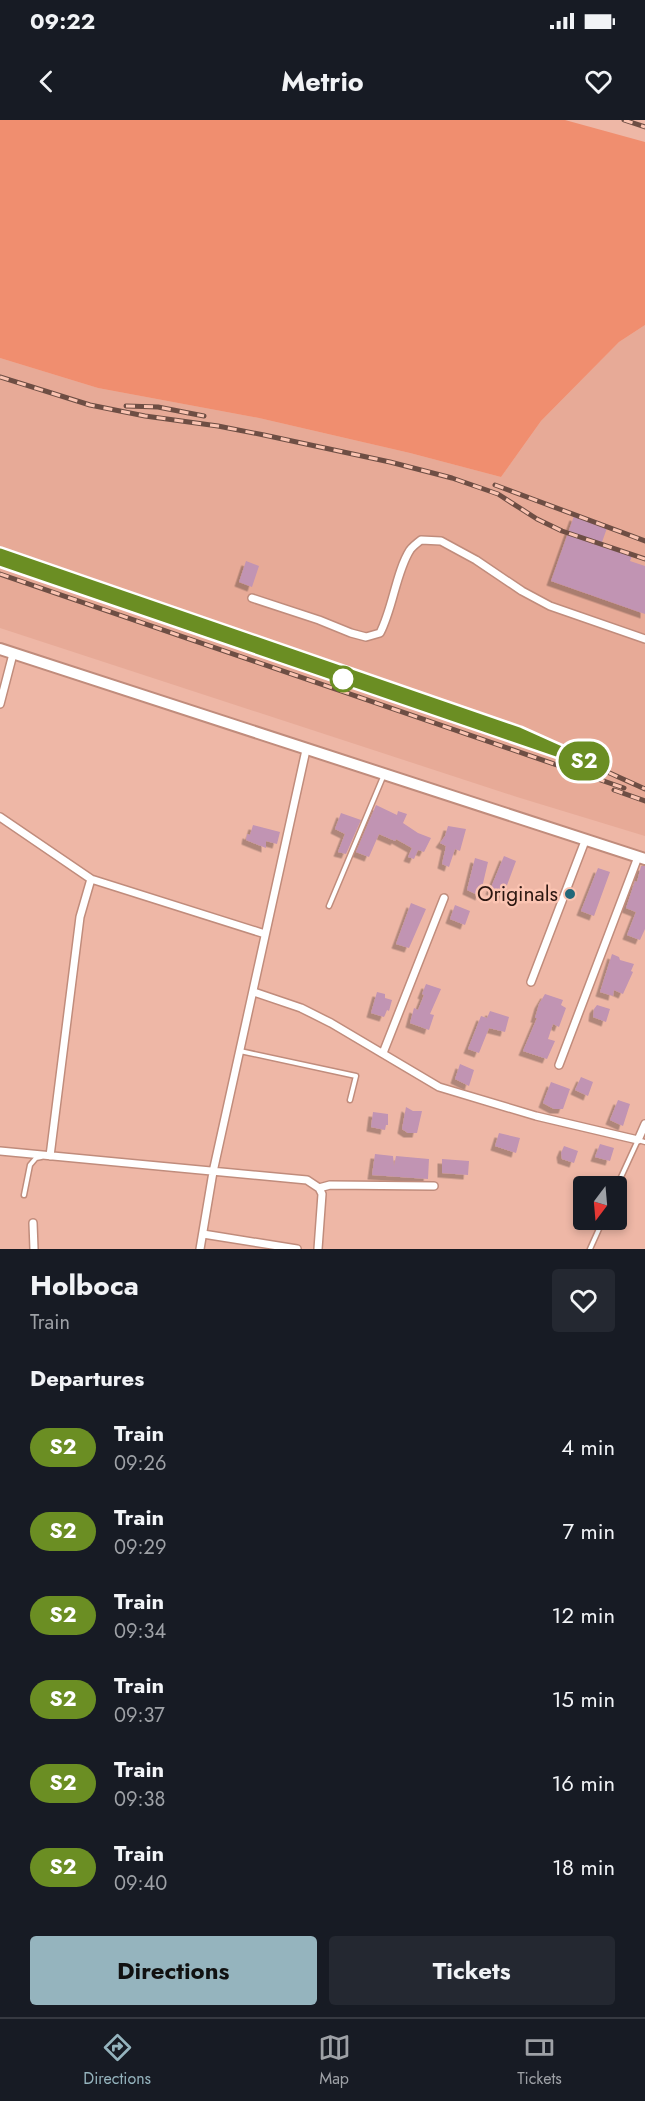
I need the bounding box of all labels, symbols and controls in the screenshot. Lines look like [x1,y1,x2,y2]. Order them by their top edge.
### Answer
text: 09:22 [30,5,95,37]
text: Metrio [281,62,364,101]
icon: back [30,65,63,98]
icon: heart [582,65,615,98]
unlabelled marker [330,666,356,692]
line badge: S2 [557,742,611,780]
text: S2 [571,746,597,776]
place label: Originals [477,879,558,909]
marker: Originals [563,887,577,901]
north arrow [573,1176,627,1230]
map controls [573,1176,627,1230]
text: Holboca [30,1265,139,1306]
button: heart [552,1269,615,1332]
text: Train [30,1308,70,1337]
text: Departures [30,1362,144,1394]
text: Train [114,1417,164,1449]
text: 4 min [561,1431,615,1463]
text: S2 [50,1432,76,1462]
text: 09:26 [114,1449,166,1478]
text: Train [114,1501,164,1533]
text: 7 min [562,1515,615,1547]
text: S2 [50,1516,76,1546]
text: 09:29 [114,1533,166,1562]
text: Train [114,1585,164,1617]
text: 12 min [552,1599,615,1631]
text: S2 [50,1600,76,1630]
text: 09:34 [114,1617,166,1646]
text: Train [114,1669,164,1701]
text: 15 min [552,1683,615,1715]
text: S2 [50,1684,76,1714]
text: 09:37 [114,1701,165,1730]
text: Train [114,1753,164,1785]
text: 16 min [551,1767,615,1799]
text: S2 [50,1768,76,1798]
text: 09:38 [114,1785,165,1814]
text: Train [114,1837,164,1869]
text: 18 min [552,1851,615,1883]
text: S2 [50,1852,76,1882]
text: 09:40 [114,1869,167,1898]
button: Directions [30,1936,317,2005]
button: Tickets [329,1936,615,2005]
tab: Directions [83,2031,151,2090]
tab: Map [318,2031,351,2090]
tab: Tickets [517,2031,562,2090]

